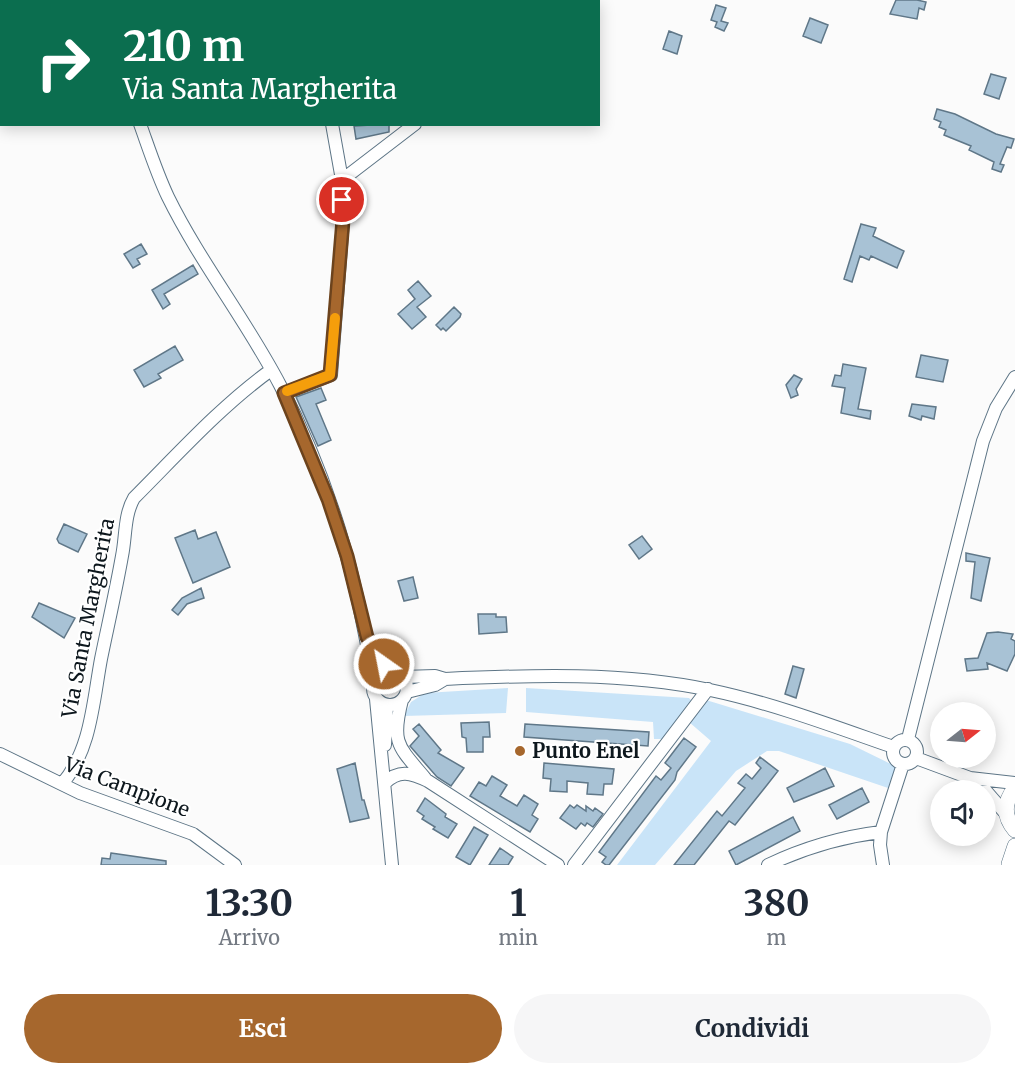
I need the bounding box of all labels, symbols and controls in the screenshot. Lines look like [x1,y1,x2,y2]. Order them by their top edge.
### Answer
text: 210 m [123,20,244,72]
icon: right [24,24,102,102]
text: Via Santa Margherita [123,72,397,106]
pin [316,174,367,225]
icon: arrive [325,183,358,216]
street label: Via Santa Margherita [56,516,119,721]
position arrow [352,632,416,696]
north arrow [930,702,996,768]
map controls [930,702,996,846]
place label: Punto Enel [532,738,640,763]
marker: Punto Enel [513,744,527,758]
street label: Via Campione [60,751,193,822]
button: sound [930,780,996,846]
text: 13:30 [205,881,293,926]
text: 1 [510,881,527,926]
text: 380 [743,881,810,926]
text: Arrivo [219,925,280,950]
text: min [499,925,538,950]
text: m [767,925,786,950]
button: Esci [24,994,502,1063]
button: Condividi [514,994,991,1063]

